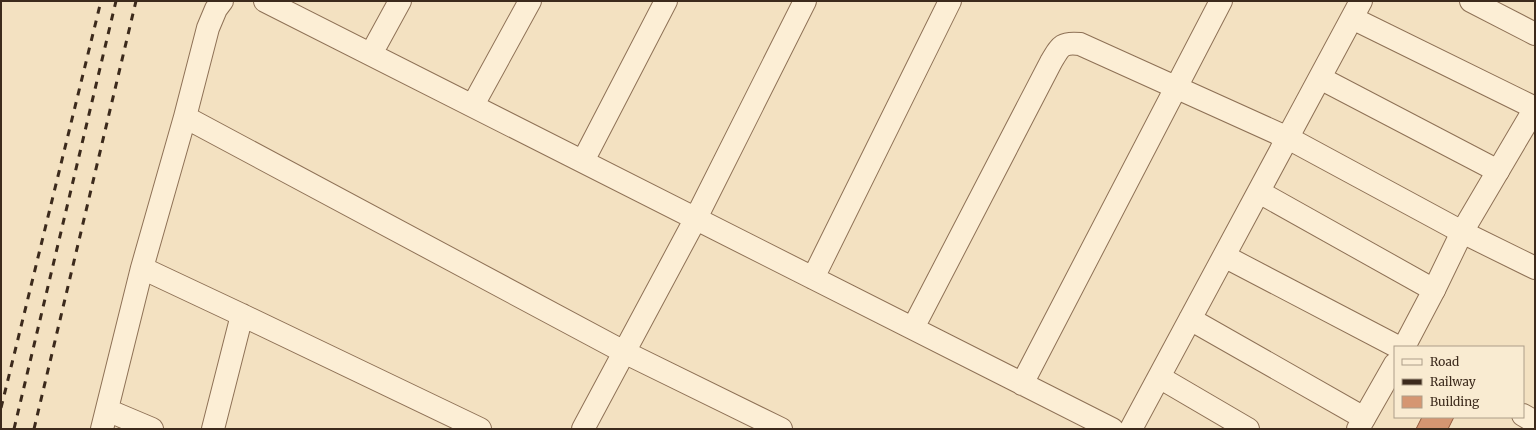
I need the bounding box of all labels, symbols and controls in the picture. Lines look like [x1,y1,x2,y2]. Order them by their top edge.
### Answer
legend [1394,346,1524,418]
text: Road [1430,354,1459,369]
text: Railway [1430,374,1476,389]
text: Building [1430,394,1480,409]

